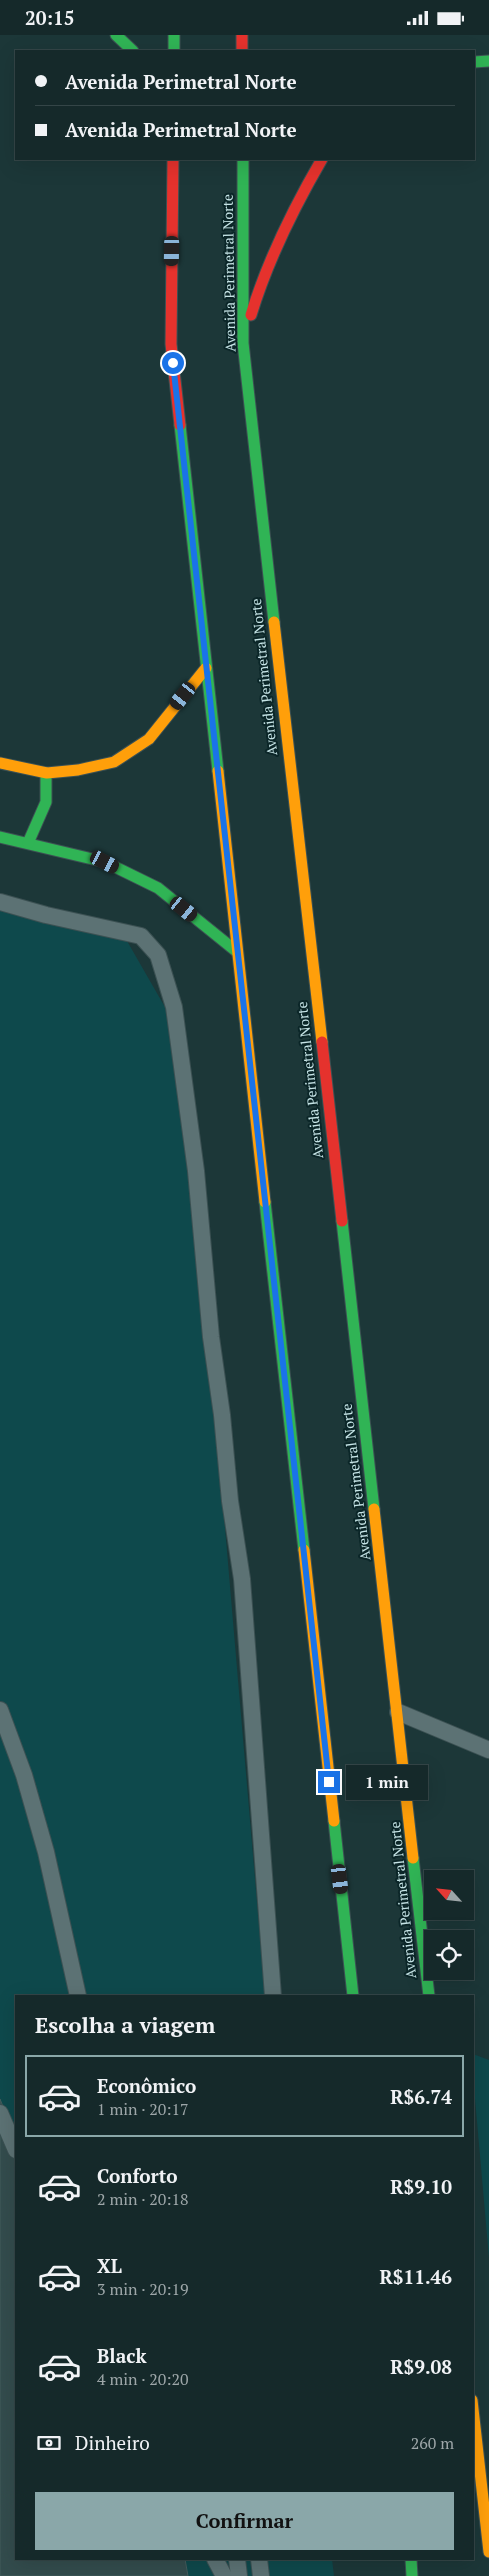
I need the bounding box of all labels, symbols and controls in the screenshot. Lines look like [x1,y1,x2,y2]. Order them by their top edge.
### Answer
text: 20:15 [25,5,74,30]
text: Avenida Perimetral Norte [65,69,297,94]
text: Avenida Perimetral Norte [65,117,297,142]
street label: Avenida Perimetral Norte [218,194,239,352]
car [164,236,179,266]
route start [162,352,184,374]
street label: Avenida Perimetral Norte [246,598,281,756]
car [167,680,198,712]
car [88,849,121,875]
car [167,894,200,924]
street label: Avenida Perimetral Norte [292,1001,327,1159]
street label: Avenida Perimetral Norte [336,1403,375,1562]
callout: 1 min [346,1765,429,1799]
route end [318,1771,340,1793]
text: 1 min [365,1771,409,1793]
street label: Avenida Perimetral Norte [385,1821,420,1979]
car [330,1863,349,1895]
north arrow [424,1870,474,1920]
map controls [424,1870,474,1980]
button: locate [424,1930,474,1980]
text: Escolha a viagem [35,2010,215,2039]
text: Econômico [97,2073,196,2098]
icon: car [37,2074,82,2119]
text: R$6.74 [390,2084,452,2109]
text: 1 min · 20:17 [97,2098,189,2120]
text: Conforto [97,2163,178,2188]
icon: car [37,2164,82,2209]
text: R$9.10 [390,2174,452,2199]
text: 2 min · 20:18 [97,2188,189,2210]
text: XL [97,2253,122,2278]
icon: car [37,2254,82,2299]
text: R$11.46 [379,2264,452,2289]
text: 3 min · 20:19 [97,2278,189,2300]
text: Black [97,2343,147,2368]
icon: car [37,2344,82,2389]
text: R$9.08 [390,2354,452,2379]
text: 4 min · 20:20 [97,2368,189,2390]
icon: cash [35,2429,63,2457]
text: Dinheiro [75,2430,150,2455]
text: 260 m [411,2432,454,2454]
button: Confirmar [35,2492,454,2550]

